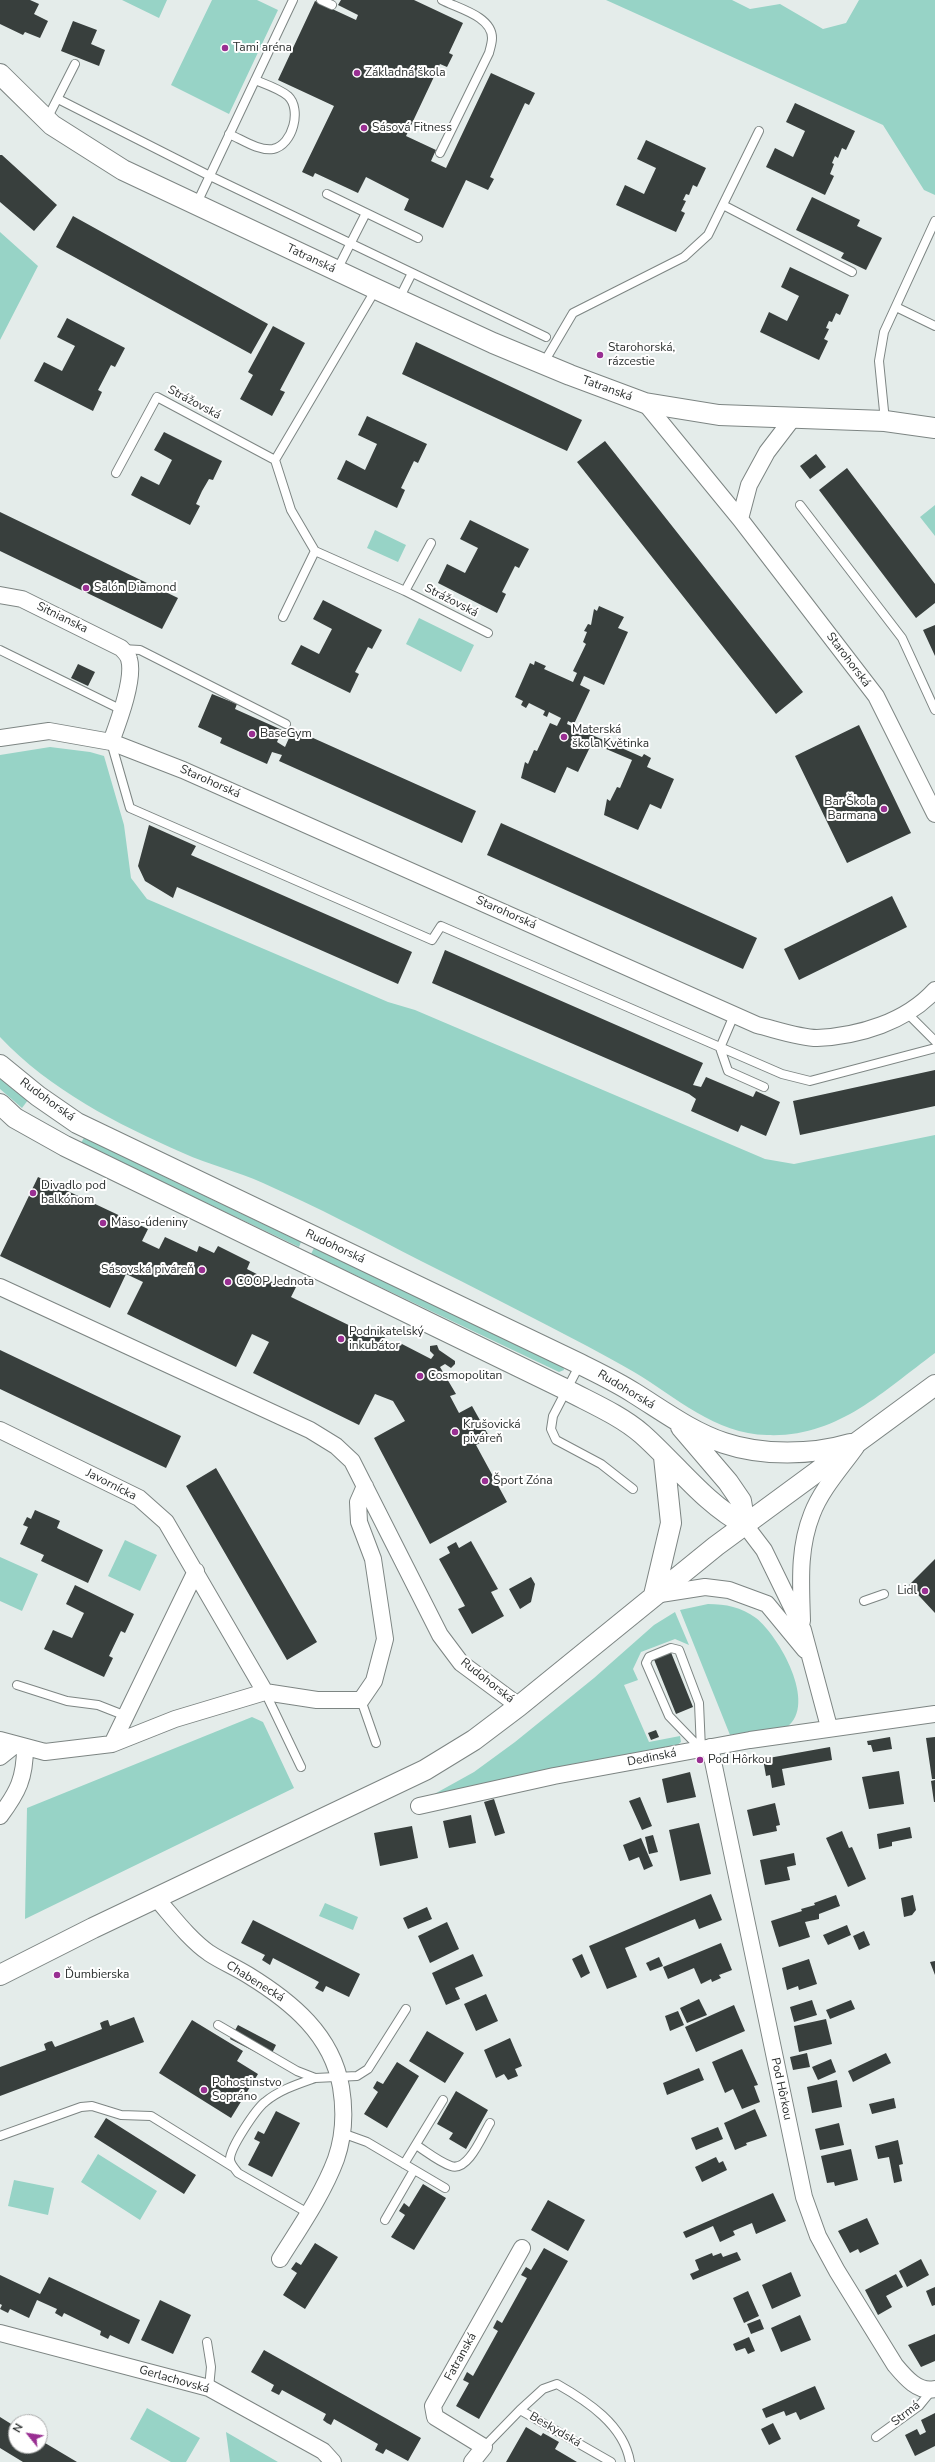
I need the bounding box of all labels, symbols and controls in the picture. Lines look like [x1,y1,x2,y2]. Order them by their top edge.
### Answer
place label: Tami aréna [233,41,292,55]
marker: Tami aréna [220,43,230,53]
place label: Základná škola [365,66,446,80]
marker: Základná škola [352,68,362,78]
place label: Sásová Fitness [372,121,452,135]
marker: Sásová Fitness [359,123,369,133]
street label: Tatranská [284,241,338,277]
place label: Starohorská, rázcestie [608,341,675,369]
marker: Starohorská, rázcestie [595,350,605,360]
street label: Tatranská [580,373,634,405]
street label: Strážovská [165,383,223,423]
place label: Salón Diamond [94,581,177,595]
street label: Strážovská [422,581,480,621]
marker: Salón Diamond [81,583,91,593]
street label: Sitnianska [34,599,90,637]
street label: Starohorská [823,630,873,690]
place label: Materská škola Květinka [572,723,649,751]
place label: BaseGym [260,727,312,741]
marker: BaseGym [247,729,257,739]
marker: Materská škola Květinka [559,732,569,742]
street label: Starohorská [178,762,242,802]
place label: Bar Škola Barmana [824,795,876,823]
marker: Bar Škola Barmana [879,804,889,814]
street label: Starohorská [474,893,538,933]
street label: Rudohorská [17,1075,77,1125]
place label: Divadlo pod balkónom [41,1179,106,1207]
marker: Divadlo pod balkónom [28,1188,38,1198]
place label: Mäso-údeniny [111,1216,188,1230]
marker: Mäso-údeniny [98,1218,108,1228]
street label: Rudohorská [303,1227,367,1267]
place label: Sásovská piváreň [101,1263,194,1277]
marker: Sásovská piváreň [197,1265,207,1275]
place label: COOP Jednota [236,1275,314,1289]
marker: COOP Jednota [223,1277,233,1287]
place label: Podnikatelský inkubátor [349,1325,424,1353]
marker: Podnikatelský inkubátor [336,1334,346,1344]
street label: Rudohorská [595,1367,657,1413]
place label: Cosmopolitan [428,1369,502,1383]
marker: Cosmopolitan [415,1371,425,1381]
place label: Krušovická piváreň [463,1418,521,1446]
marker: Krušovická piváreň [450,1427,460,1437]
street label: Javornícka [83,1466,139,1504]
place label: Šport Zóna [493,1474,553,1488]
marker: Šport Zóna [480,1476,490,1486]
place label: Lidl [897,1584,917,1598]
marker: Lidl [920,1586,930,1596]
street label: Rudohorská [457,1656,517,1706]
street label: Dedinská [626,1746,678,1770]
place label: Pod Hôrkou [708,1753,771,1767]
marker: Pod Hôrkou [695,1755,705,1765]
street label: Chabenecká [223,1958,287,2006]
place label: Ďumbierska [65,1968,129,1982]
marker: Ďumbierska [52,1970,62,1980]
street label: Pod Hôrkou [767,2056,795,2122]
place label: Pohostinstvo Sopráno [212,2076,282,2104]
marker: Pohostinstvo Sopráno [199,2085,209,2095]
street label: Fatranská [442,2331,480,2383]
street label: Gerlachovská [137,2363,211,2397]
street label: Strmá [889,2398,923,2430]
street label: Beskydská [527,2409,583,2451]
north arrow [8,2414,48,2454]
text: N [9,2421,27,2436]

